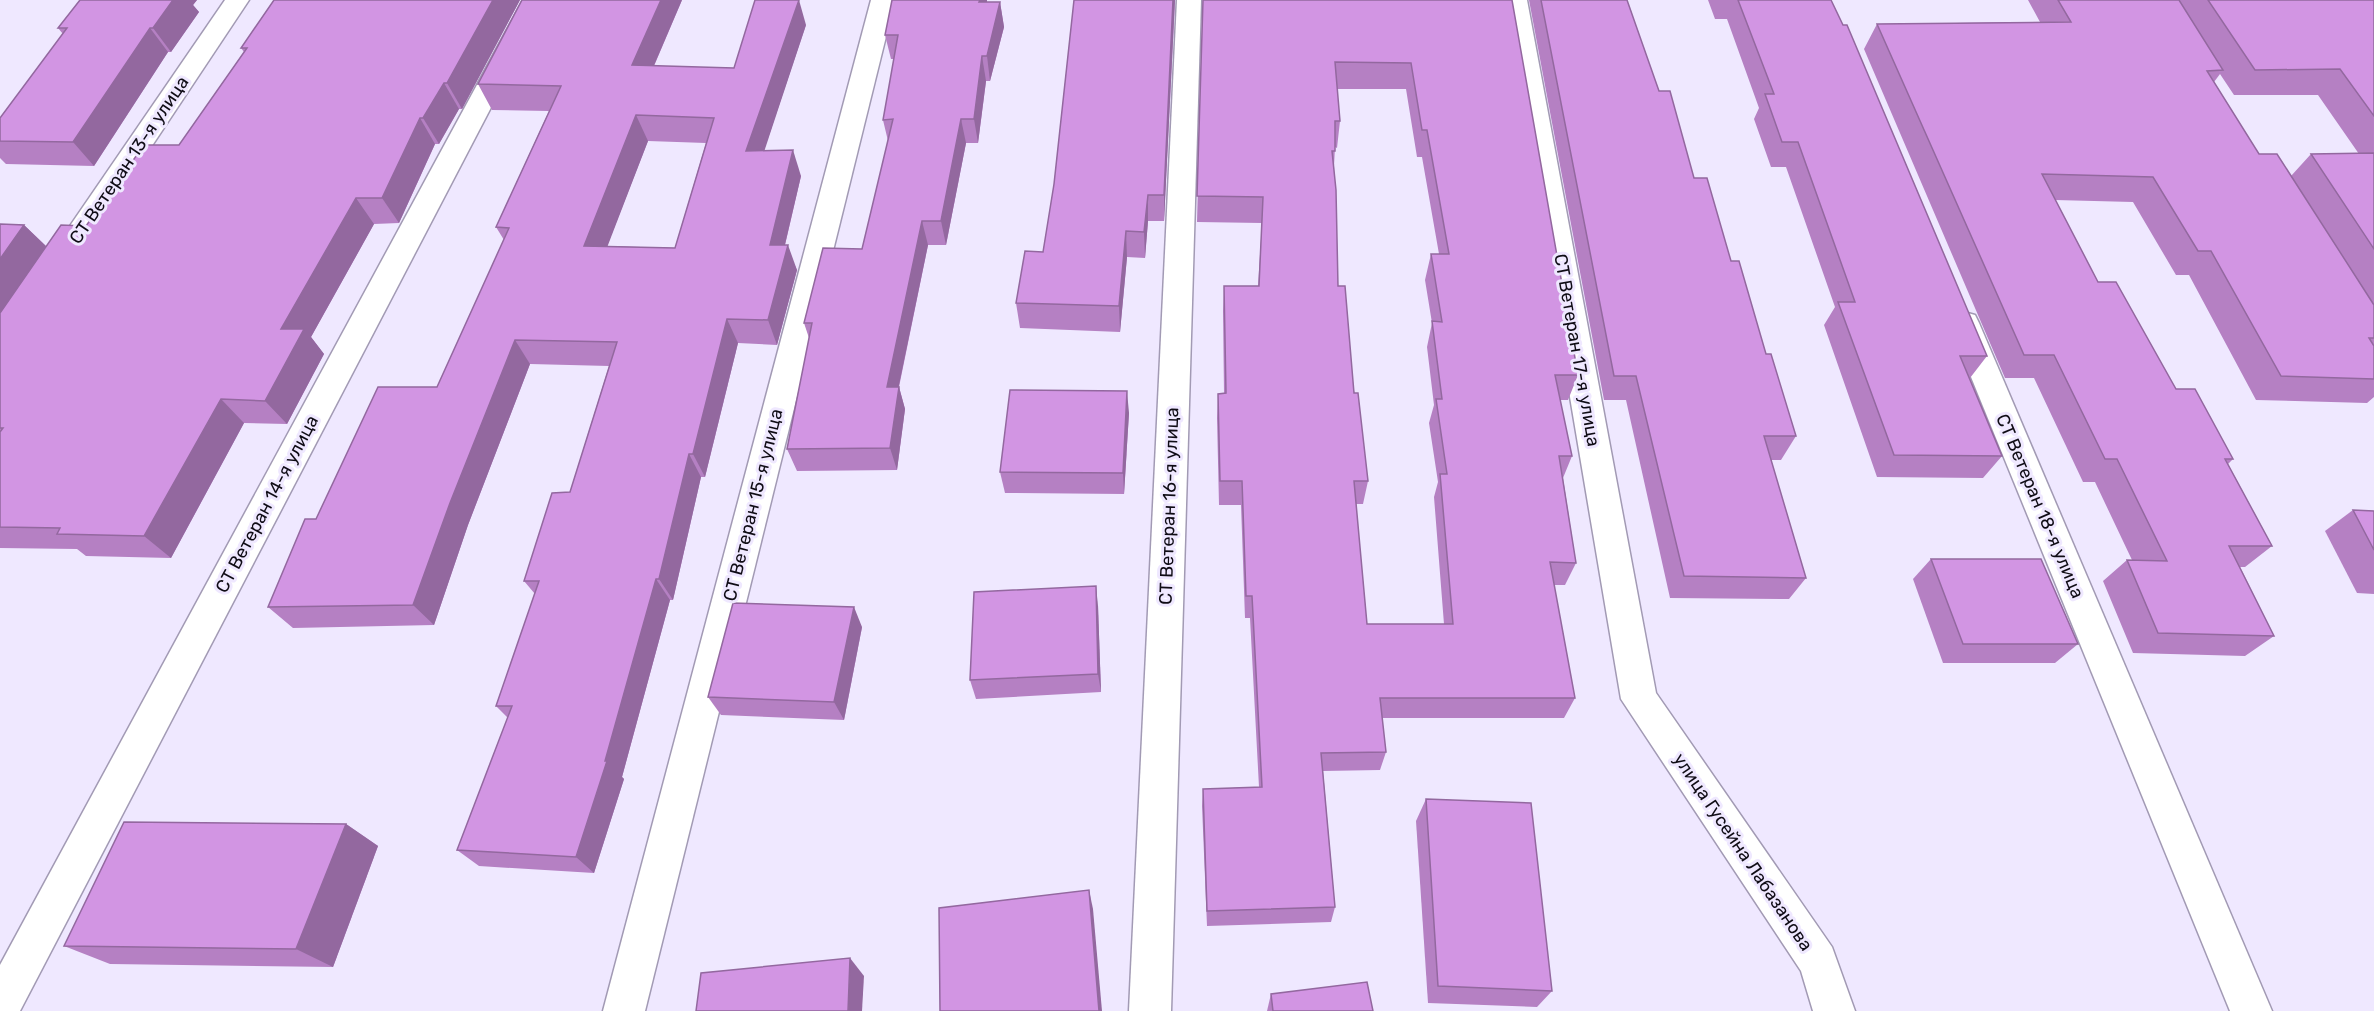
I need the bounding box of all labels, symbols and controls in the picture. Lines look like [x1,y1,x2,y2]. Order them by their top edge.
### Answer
street label: СТ Ветеран 13-я улица [65,72,193,248]
street label: СТ Ветеран 17-я улица [1549,252,1605,448]
street label: СТ Ветеран 15-я улица [718,407,788,603]
street label: СТ Ветеран 16-я улица [1155,407,1183,605]
street label: СТ Ветеран 14-я улица [211,411,323,597]
street label: СТ Ветеран 18-я улица [1991,411,2089,601]
street label: улица Гусейна Лабазанова [1669,749,1817,955]

